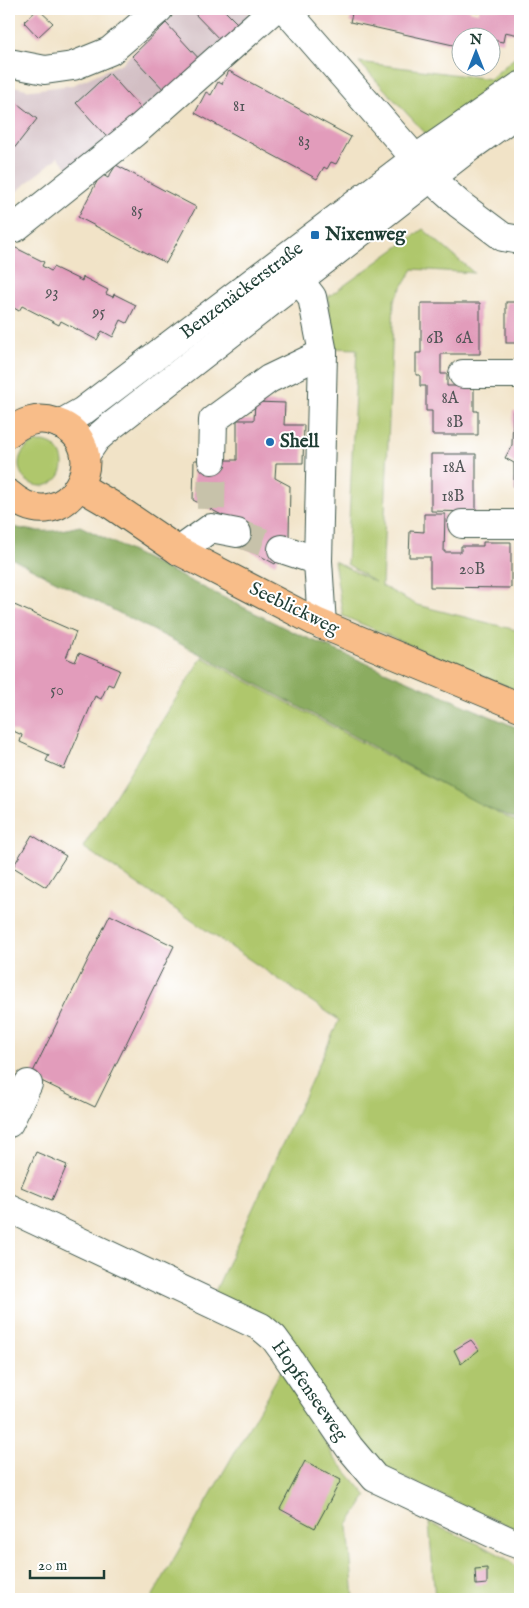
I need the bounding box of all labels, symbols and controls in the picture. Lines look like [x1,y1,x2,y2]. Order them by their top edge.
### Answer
north arrow [452,28,502,78]
text: N [469,31,482,49]
house number: 81 [233,97,245,117]
house number: 83 [298,132,310,152]
house number: 85 [131,202,143,222]
place label: Nixenweg [324,223,406,247]
marker: Nixenweg [309,229,321,241]
street label: Benzenäckerstraße [176,237,309,345]
house number: 93 [45,283,58,303]
house number: 95 [92,303,106,323]
house number: 6B [426,329,444,349]
house number: 6A [455,329,474,349]
house number: 8A [441,389,460,409]
house number: 8B [447,413,463,433]
place label: Shell [280,430,320,454]
marker: Shell [264,436,276,448]
house number: 18A [442,458,467,478]
house number: 18B [442,487,464,507]
house number: 20B [459,560,485,580]
street label: Seeblickweg [245,577,344,641]
house number: 50 [50,681,64,701]
street label: Hopfenseeweg [265,1336,353,1447]
scale bar [30,1548,104,1580]
text: 20 m [38,1556,68,1575]

